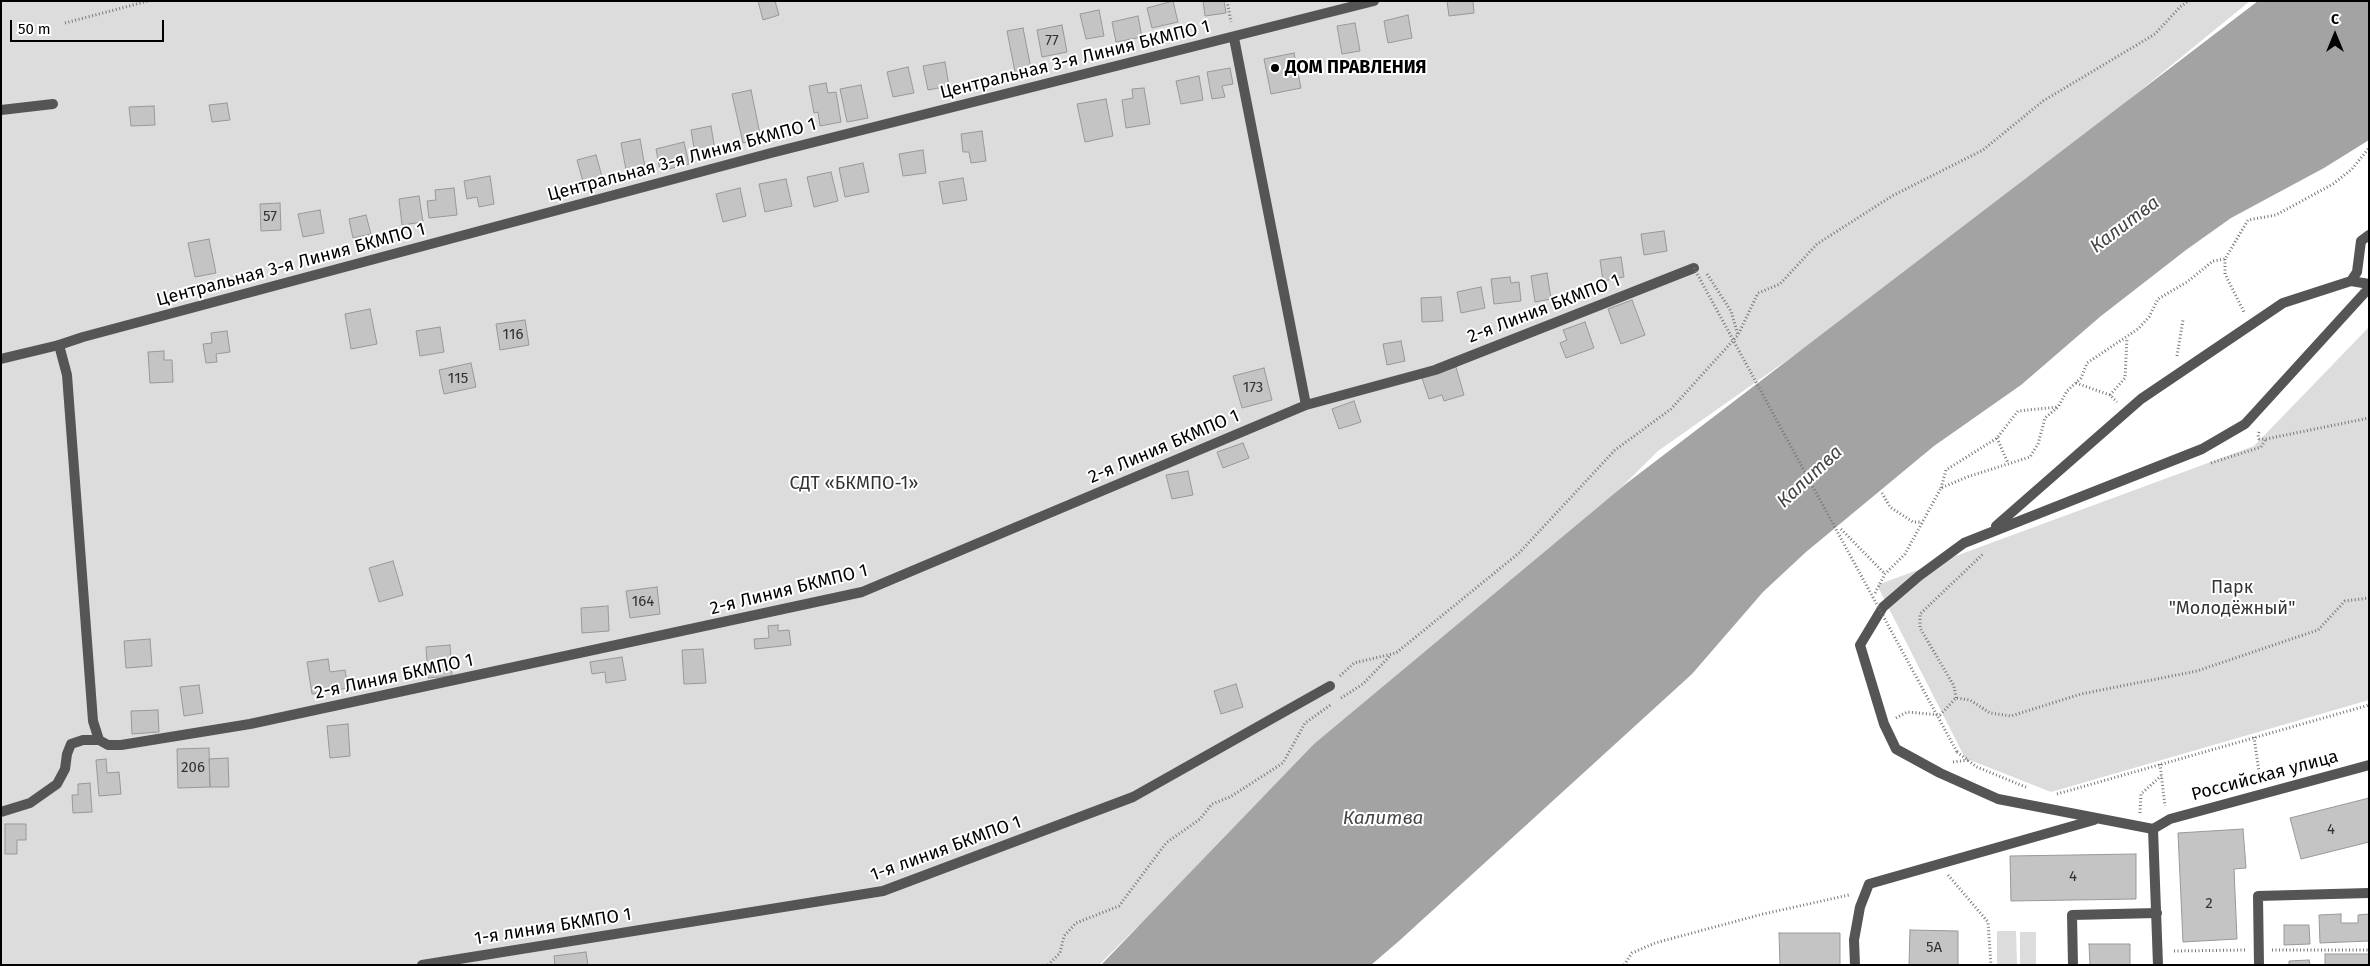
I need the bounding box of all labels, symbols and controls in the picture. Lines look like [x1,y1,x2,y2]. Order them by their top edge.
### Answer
scale bar [12,10,166,42]
north arrow [2310,10,2360,60]
text: С [2331,11,2339,28]
street label: Центральная 3-я Линия БКМПО 1 [938,16,1212,104]
text: 50 m [18,20,51,38]
house number: 77 [1045,32,1059,50]
place label: ДОМ ПРАВЛЕНИЯ [1285,57,1427,79]
marker: ДОМ ПРАВЛЕНИЯ [1269,62,1281,74]
street label: Центральная 3-я Линия БКМПО 1 [545,114,819,206]
water label: Калитва [2086,192,2164,258]
house number: 57 [263,208,277,226]
street label: Центральная 3-я Линия БКМПО 1 [154,219,428,311]
street label: 2-я Линия БКМПО 1 [1465,270,1623,348]
house number: 116 [503,326,523,344]
house number: 115 [448,370,468,388]
house number: 173 [1243,379,1263,397]
street label: 2-я Линия БКМПО 1 [1085,405,1243,489]
water label: Калитва [1773,441,1847,513]
park label: СДТ «БКМПО-1» [790,473,918,495]
street label: 2-я Линия БКМПО 1 [708,560,870,620]
park label: Парк "Молодёжный" [2169,577,2295,620]
house number: 164 [632,593,654,611]
street label: 2-я Линия БКМПО 1 [313,650,475,704]
street label: Российская улица [2189,746,2341,806]
house number: 206 [181,759,205,777]
water label: Калитва [1343,808,1423,830]
street label: 1-я линия БКМПО 1 [868,812,1024,886]
house number: 4 [2327,821,2335,839]
house number: 4 [2069,868,2077,886]
house number: 2 [2205,895,2213,913]
street label: 1-я линия БКМПО 1 [473,904,633,950]
house number: 5А [1926,939,1942,957]

